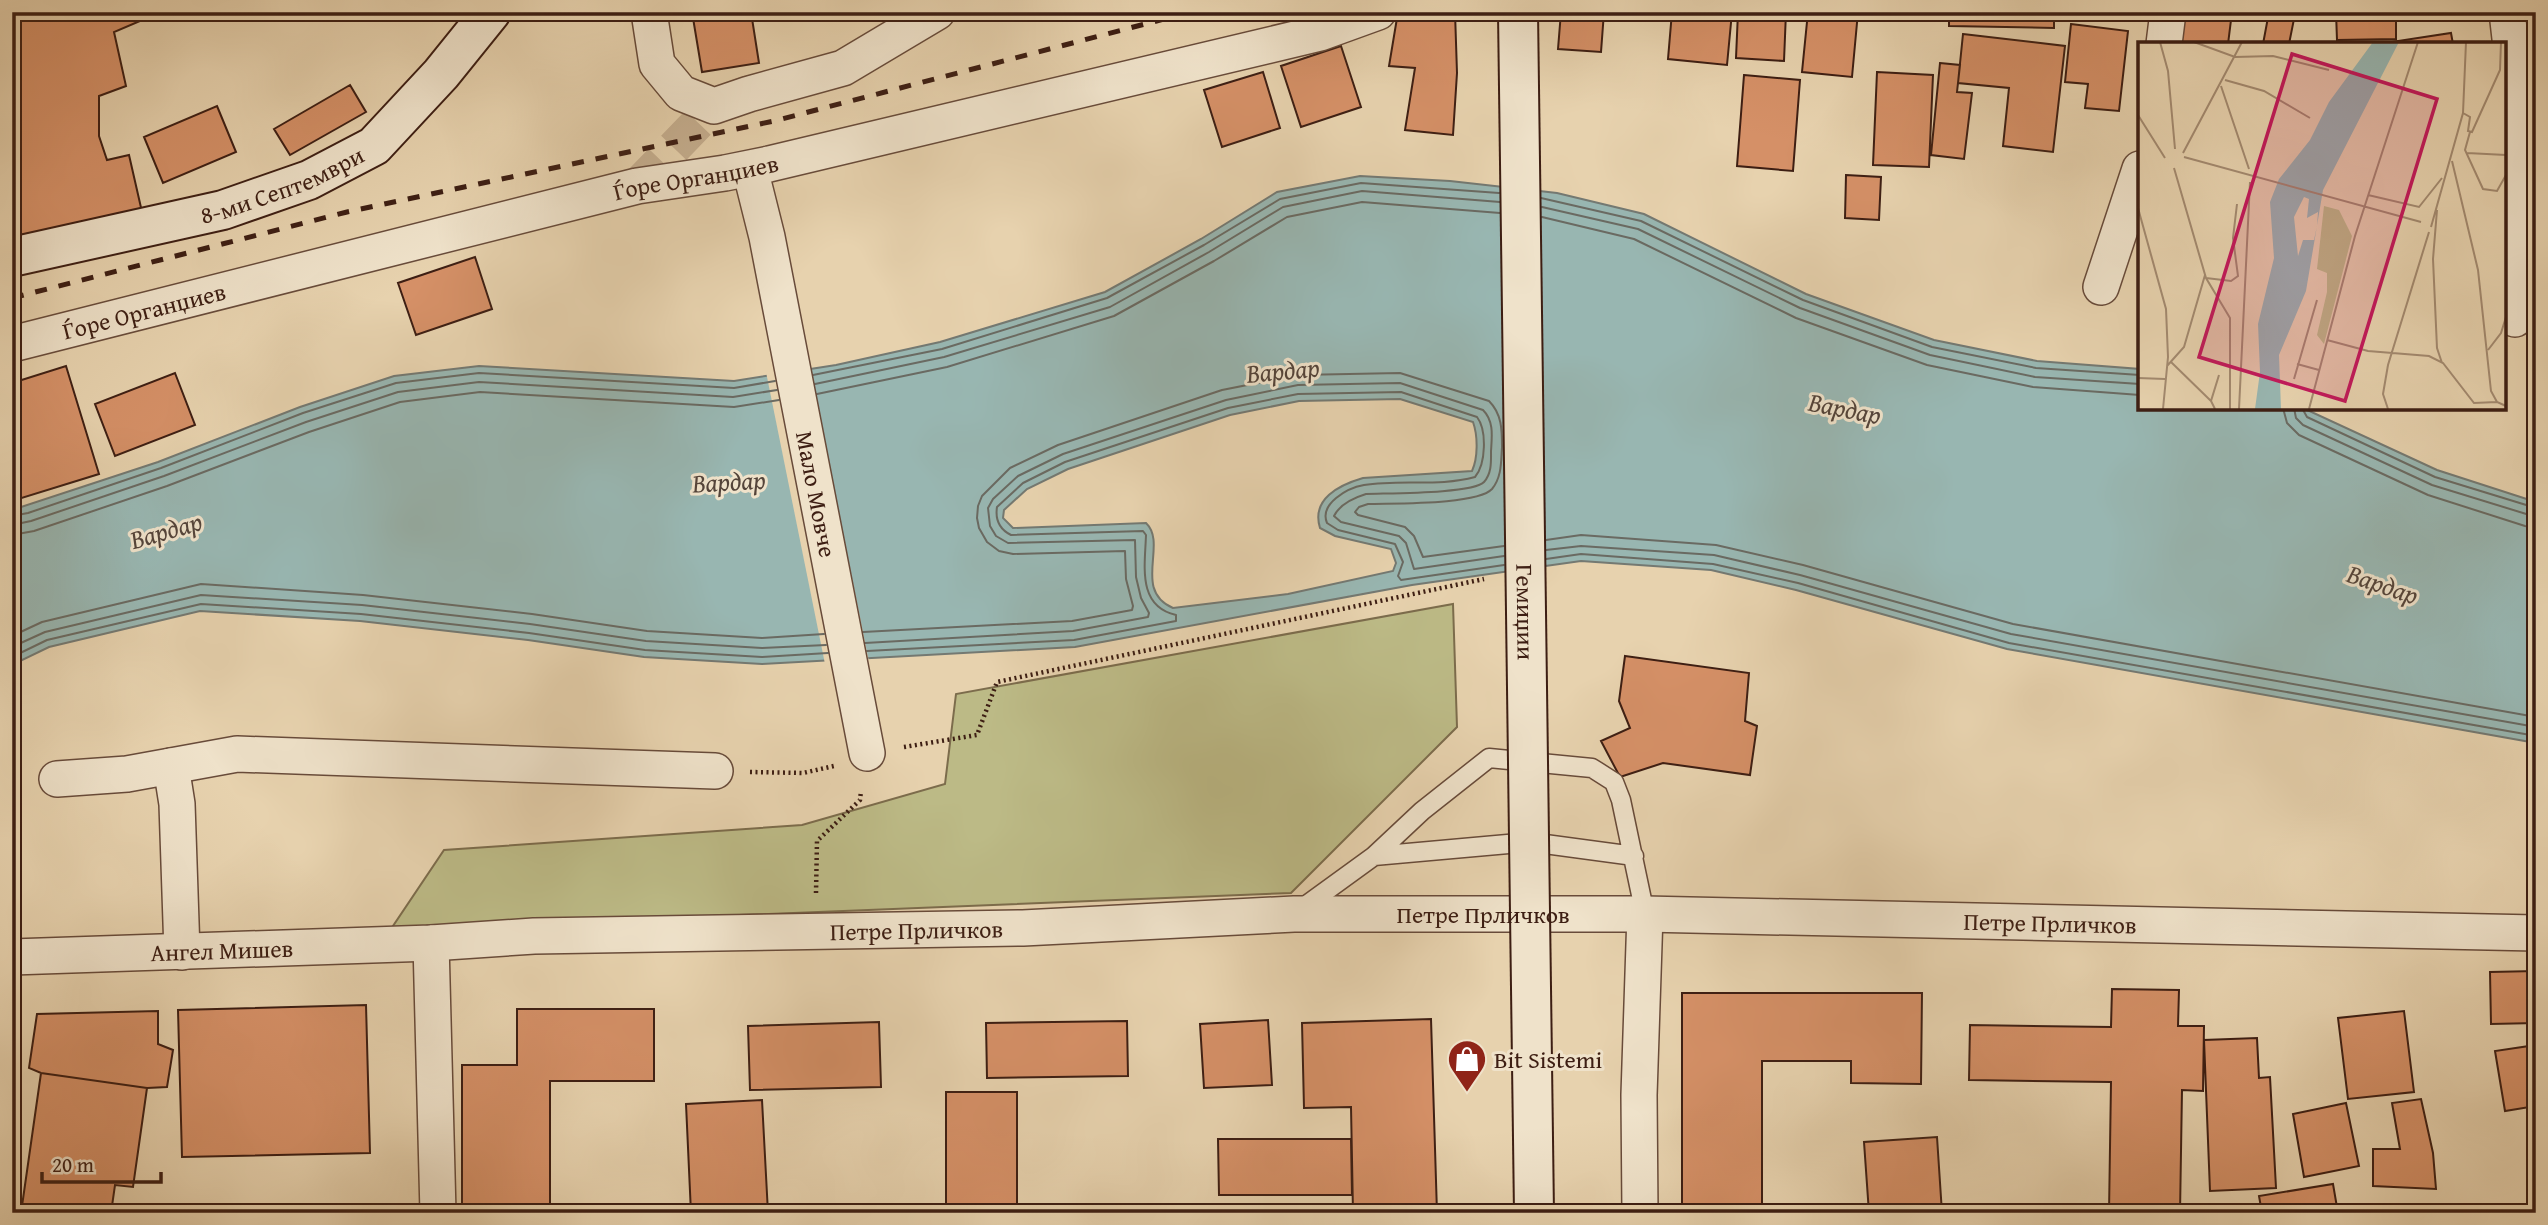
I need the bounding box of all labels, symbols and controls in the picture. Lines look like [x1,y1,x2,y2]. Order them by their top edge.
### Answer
inset map [2138,42,2506,410]
street label: 8-ми Септември [197,137,370,232]
street label: Ѓоре Органџиев [609,145,782,209]
street label: Ѓоре Органџиев [59,273,229,348]
water label: Вардар [1244,347,1321,393]
water label: Вардар [1804,382,1885,434]
street label: Мало Мовче [787,428,846,560]
water label: Вардар [690,460,767,502]
water label: Вардар [124,501,207,559]
water label: Вардар [2341,553,2424,614]
street label: Гемиџии [1508,564,1544,660]
street label: Петре Прличков [1397,897,1570,932]
street label: Петре Прличков [1963,903,2137,942]
street label: Петре Прличков [830,911,1003,949]
street label: Ангел Мишев [150,930,294,970]
shop icon: Bit Sistemi [1446,1038,1488,1093]
place label: Bit Sistemi [1494,1042,1602,1077]
scale bar [42,1141,161,1185]
text: 20 m [52,1149,94,1180]

